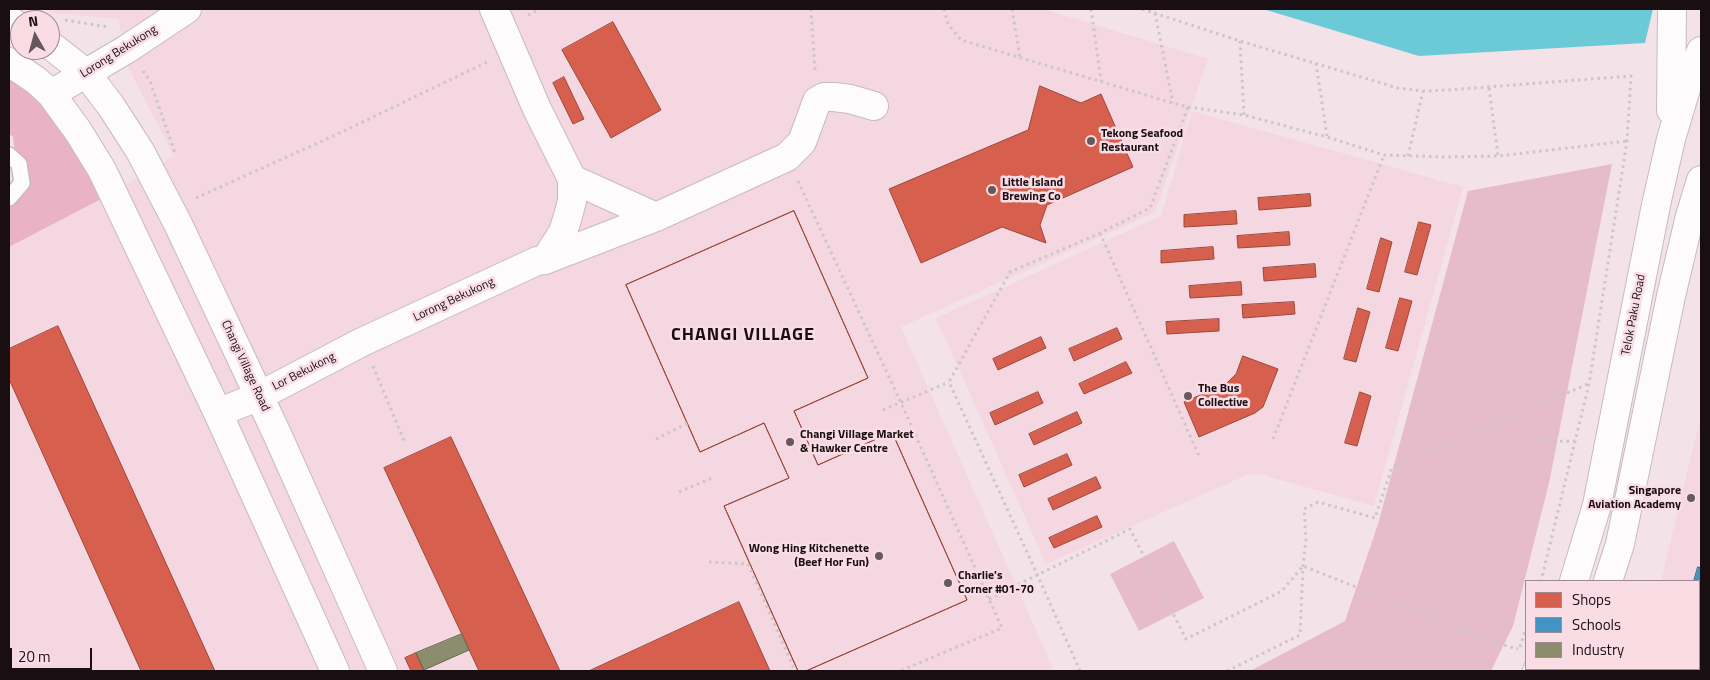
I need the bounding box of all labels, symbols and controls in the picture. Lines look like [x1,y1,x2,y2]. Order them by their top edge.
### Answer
north arrow [10,10,60,60]
text: N [27,10,39,32]
street label: Lorong Bekukong [78,23,160,81]
place label: Tekong Seafood Restaurant [1101,127,1183,155]
marker: Tekong Seafood Restaurant [1085,135,1097,147]
place label: Little Island Brewing Co [1002,176,1063,204]
marker: Little Island Brewing Co [986,184,998,196]
street label: Telok Paku Road [1619,273,1649,357]
street label: Lorong Bekukong [411,275,497,325]
street label: Changi Village Road [218,318,272,414]
district label: CHANGI VILLAGE [669,325,817,347]
street label: Lor Bekukong [270,350,338,394]
place label: The Bus Collective [1198,382,1248,410]
marker: The Bus Collective [1182,390,1194,402]
place label: Changi Village Market & Hawker Centre [800,428,914,456]
marker: Changi Village Market & Hawker Centre [784,436,796,448]
place label: Singapore Aviation Academy [1588,484,1681,512]
marker: Singapore Aviation Academy [1685,492,1697,504]
place label: Wong Hing Kitchenette (Beef Hor Fun) [749,542,869,570]
marker: Wong Hing Kitchenette (Beef Hor Fun) [873,550,885,562]
place label: Charlie's Corner #01-70 [958,569,1034,597]
marker: Charlie's Corner #01-70 [942,577,954,589]
legend [1525,580,1700,670]
text: Shops [1572,588,1611,611]
text: Schools [1572,613,1621,636]
scale bar [12,638,95,670]
text: Industry [1572,638,1624,661]
text: 20 m [18,645,51,668]

